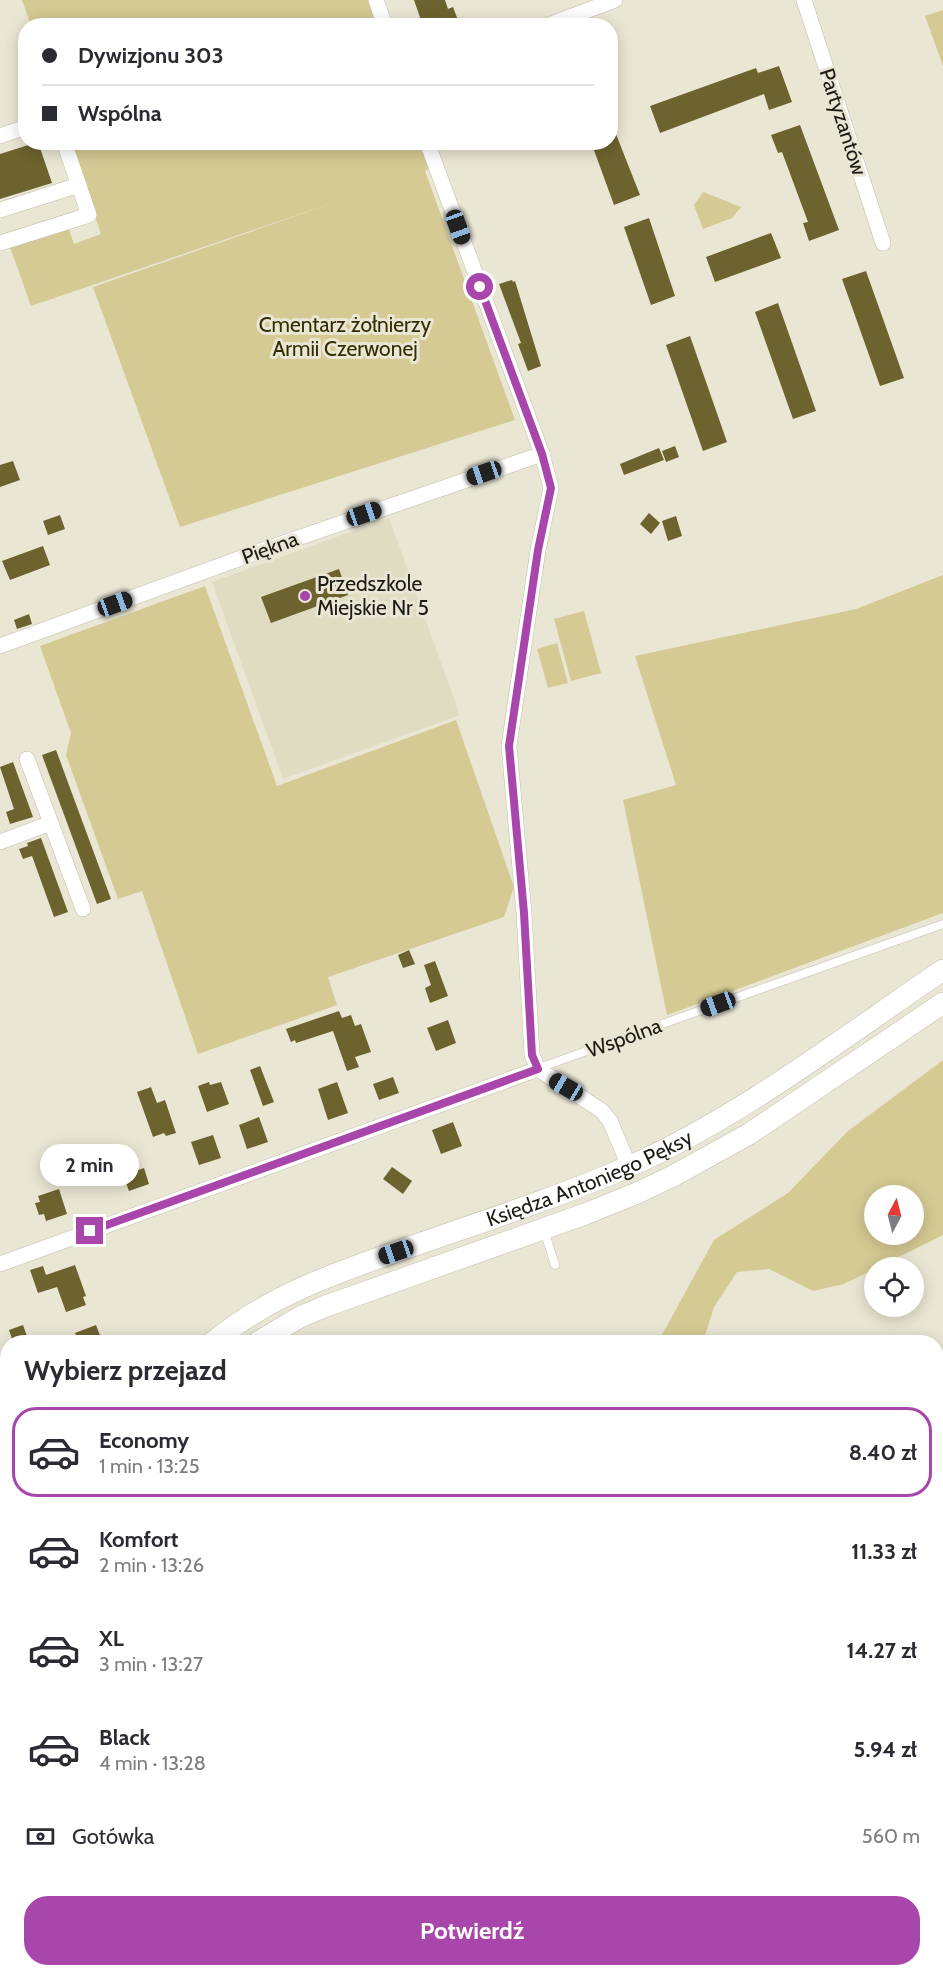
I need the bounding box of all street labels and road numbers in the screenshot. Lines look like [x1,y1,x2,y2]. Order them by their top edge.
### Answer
street label: Partyzantów [814,65,873,179]
street label: Piękna [238,526,302,569]
street label: Wspólna [583,1012,665,1063]
street label: Księdza Antoniego Pęksy [483,1124,697,1232]

